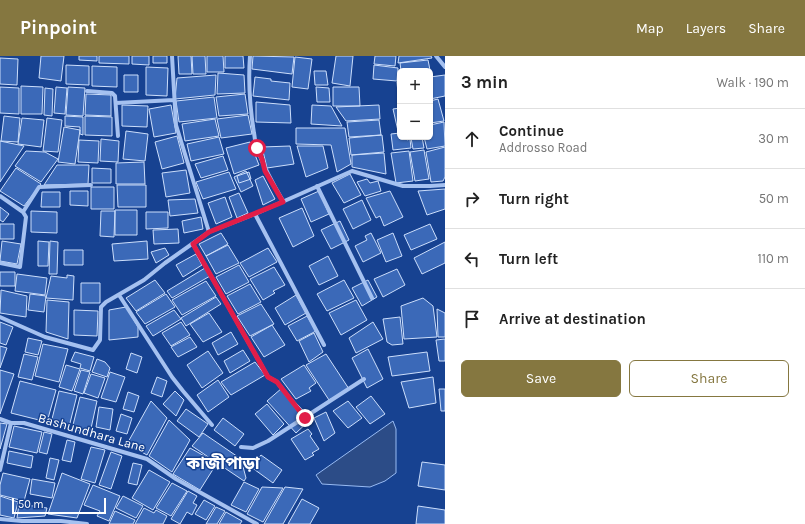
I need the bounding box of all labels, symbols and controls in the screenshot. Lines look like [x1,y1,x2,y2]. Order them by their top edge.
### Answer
text: Pinpoint [20,17,97,39]
text: Map [636,20,664,37]
text: Layers [686,20,726,37]
text: Share [748,20,785,37]
map controls [397,68,433,140]
button: + [397,68,433,104]
text: 3 min [461,72,508,92]
text: Walk · 190 m [716,75,789,90]
button: − [397,104,433,140]
text: Continue [499,122,564,140]
icon: ahead [461,128,483,150]
text: 30 m [758,131,789,146]
route start [248,139,266,157]
text: Addrosso Road [499,140,587,155]
icon: right [461,188,483,210]
text: Turn right [499,190,569,208]
text: 50 m [759,191,789,206]
icon: left [461,248,483,270]
text: Turn left [499,250,558,268]
text: 110 m [757,251,789,266]
icon: arrive [461,308,483,330]
text: Arrive at destination [499,310,646,328]
button: Save [461,360,621,397]
button: Share [629,360,789,397]
route end [296,409,314,427]
street label: Bashundhara Lane [36,410,148,455]
district label: কাজীপাড়া [185,453,260,473]
scale bar [12,496,106,515]
text: 50 m [18,498,44,511]

